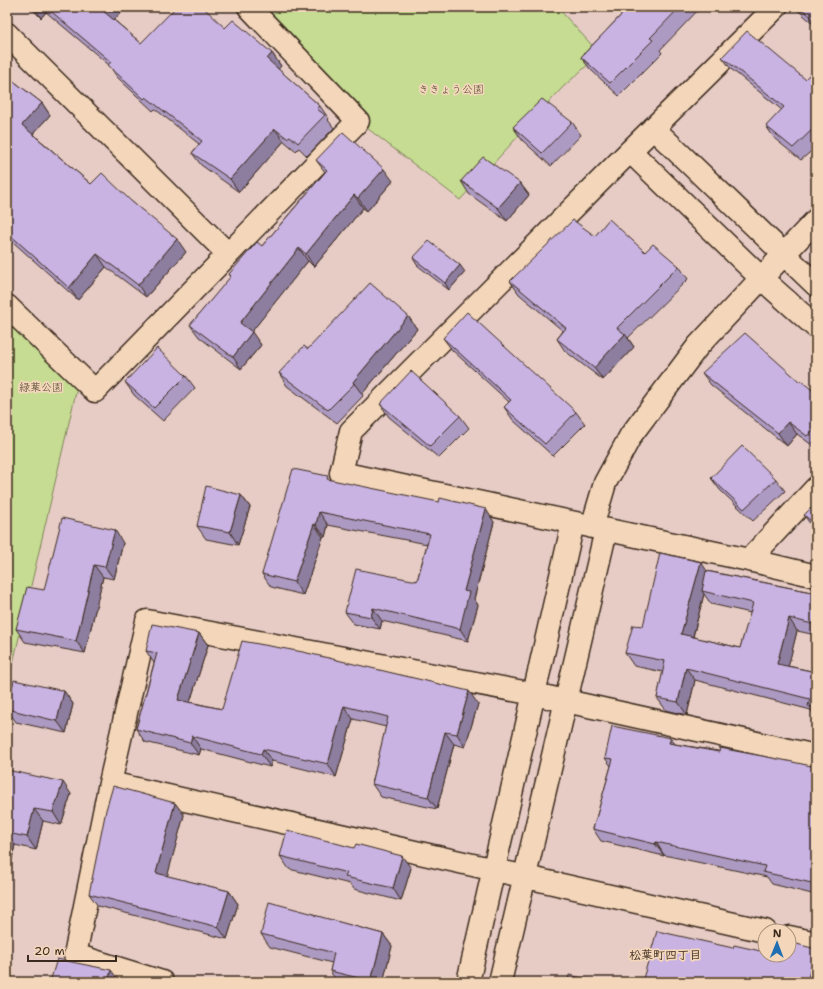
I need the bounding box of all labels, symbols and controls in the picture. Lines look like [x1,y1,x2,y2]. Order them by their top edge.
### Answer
park label: ききょう公園 [418,82,484,97]
park label: 緑葉公園 [19,380,63,395]
north arrow [757,923,797,963]
text: N [773,926,782,941]
scale bar [28,937,116,963]
text: 20 m [34,943,65,959]
district label: 松葉町四丁目 [629,947,701,963]

